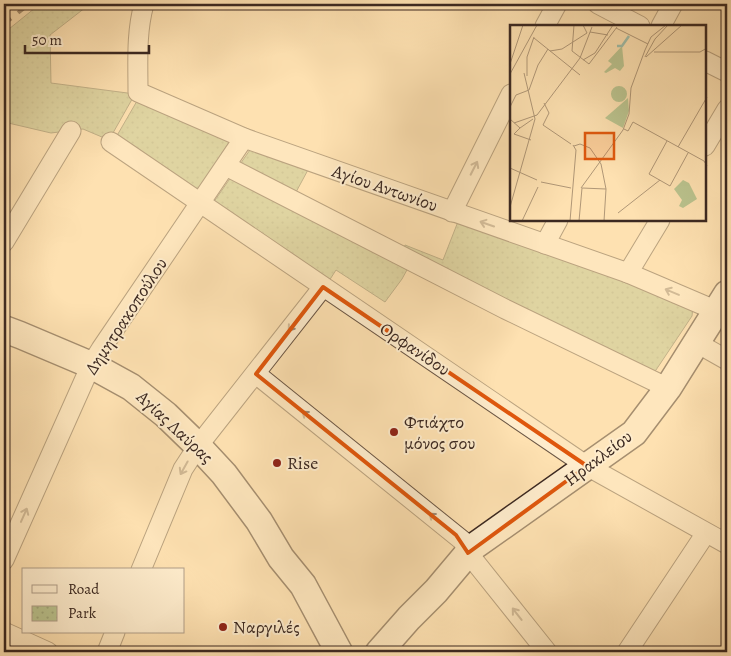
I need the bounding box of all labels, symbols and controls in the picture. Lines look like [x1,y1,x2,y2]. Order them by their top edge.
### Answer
scale bar [25,22,149,54]
inset map [510,25,706,221]
text: 50 m [32,30,62,50]
street label: Αγίου Αντωνίου [328,158,441,217]
one-way arrow [470,161,479,176]
one-way arrow [480,219,495,228]
street label: Δημητρακοπούλου [79,253,173,379]
one-way arrow [665,286,680,296]
street label: Ορφανίδου [375,317,455,381]
one-way arrow [288,318,299,331]
street label: Αγίας Λαύρας [131,384,219,469]
place label: Φτιάχτο μόνος σου [404,410,475,455]
one-way arrow [302,411,315,422]
street label: Ηρακλείου [559,425,637,491]
marker: Φτιάχτο μόνος σου [388,426,400,438]
place label: Rise [287,451,318,475]
marker: Rise [271,457,283,469]
one-way arrow [179,461,189,476]
one-way arrow [19,508,29,523]
one-way arrow [429,513,442,524]
legend [22,568,185,634]
text: Road [68,579,100,599]
text: Park [68,603,97,623]
one-way arrow [511,608,522,621]
place label: Ναργιλές [233,615,300,639]
marker: Ναργιλές [217,621,229,633]

